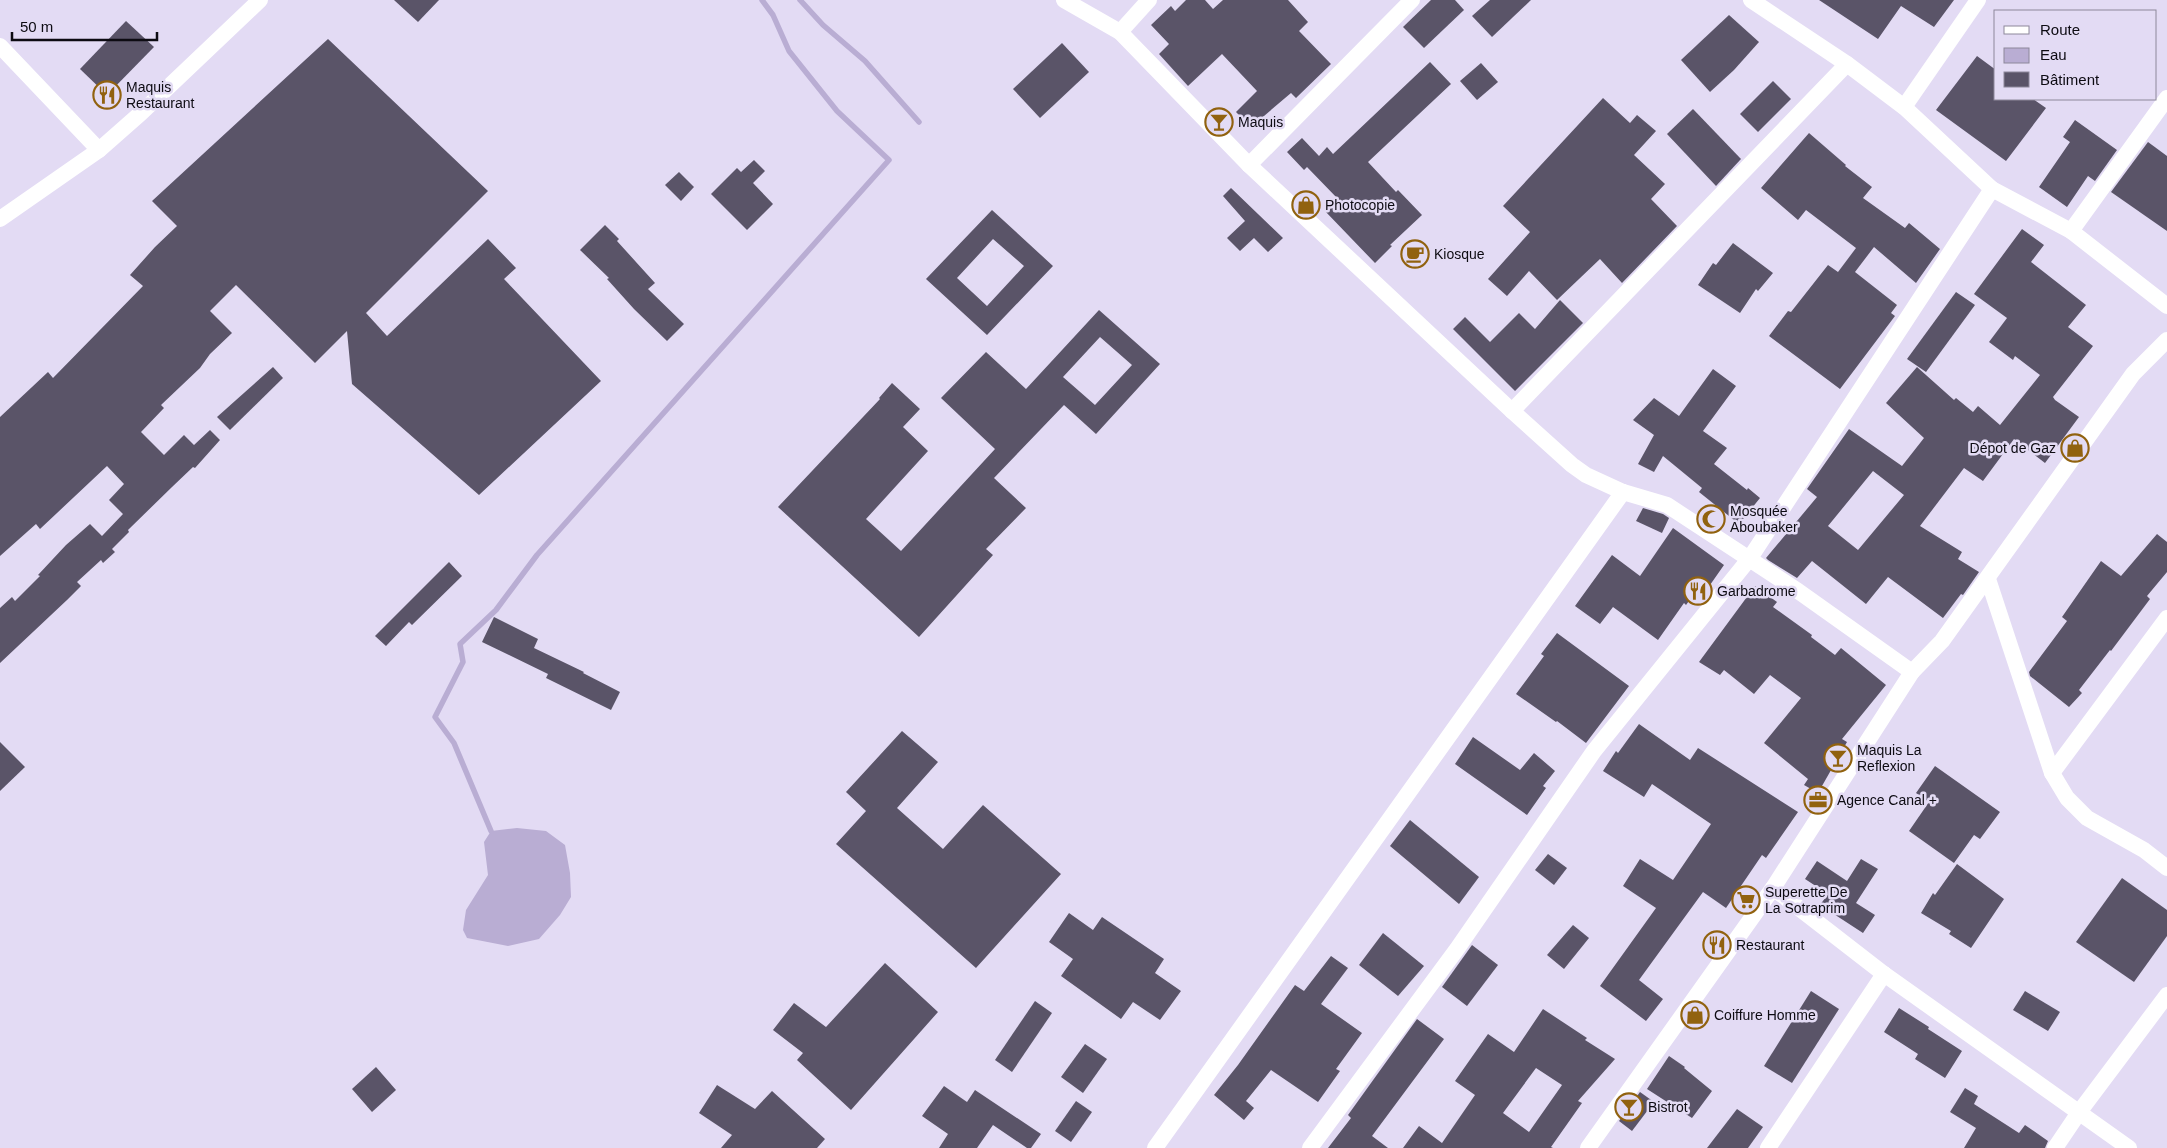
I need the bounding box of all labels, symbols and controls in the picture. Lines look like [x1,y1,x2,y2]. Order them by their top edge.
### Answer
scale bar [12,10,158,42]
legend [1994,10,2157,100]
text: 50 m [20,18,53,35]
text: Route [2040,21,2080,38]
text: Eau [2040,46,2067,63]
text: Bâtiment [2040,71,2100,88]
place label: Maquis Restaurant [126,79,195,111]
restaurant icon: Maquis Restaurant [92,80,122,110]
bar icon: Maquis [1204,107,1234,137]
place label: Maquis [1238,114,1283,130]
shop icon: Photocopie [1291,190,1321,220]
place label: Photocopie [1325,197,1395,213]
cafe icon: Kiosque [1400,239,1430,269]
place label: Kiosque [1434,246,1485,262]
shop icon: Dépot de Gaz [2060,433,2090,463]
place label: Dépot de Gaz [1970,440,2056,456]
place label: Mosquée Aboubaker [1730,503,1798,535]
mosque icon: Mosquée Aboubaker [1696,504,1726,534]
restaurant icon: Garbadrome [1683,576,1713,606]
place label: Garbadrome [1717,583,1796,599]
place label: Maquis La Reflexion [1857,742,1922,774]
bar icon: Maquis La Reflexion [1823,743,1853,773]
office icon: Agence Canal + [1803,785,1833,815]
place label: Agence Canal + [1837,792,1937,808]
place label: Superette De La Sotraprim [1765,884,1848,916]
supermarket icon: Superette De La Sotraprim [1731,885,1761,915]
restaurant icon: Restaurant [1702,930,1732,960]
place label: Restaurant [1736,937,1805,953]
shop icon: Coiffure Homme [1680,1000,1710,1030]
place label: Coiffure Homme [1714,1007,1816,1023]
bar icon: Bistrot [1614,1092,1644,1122]
place label: Bistrot [1648,1099,1688,1115]

